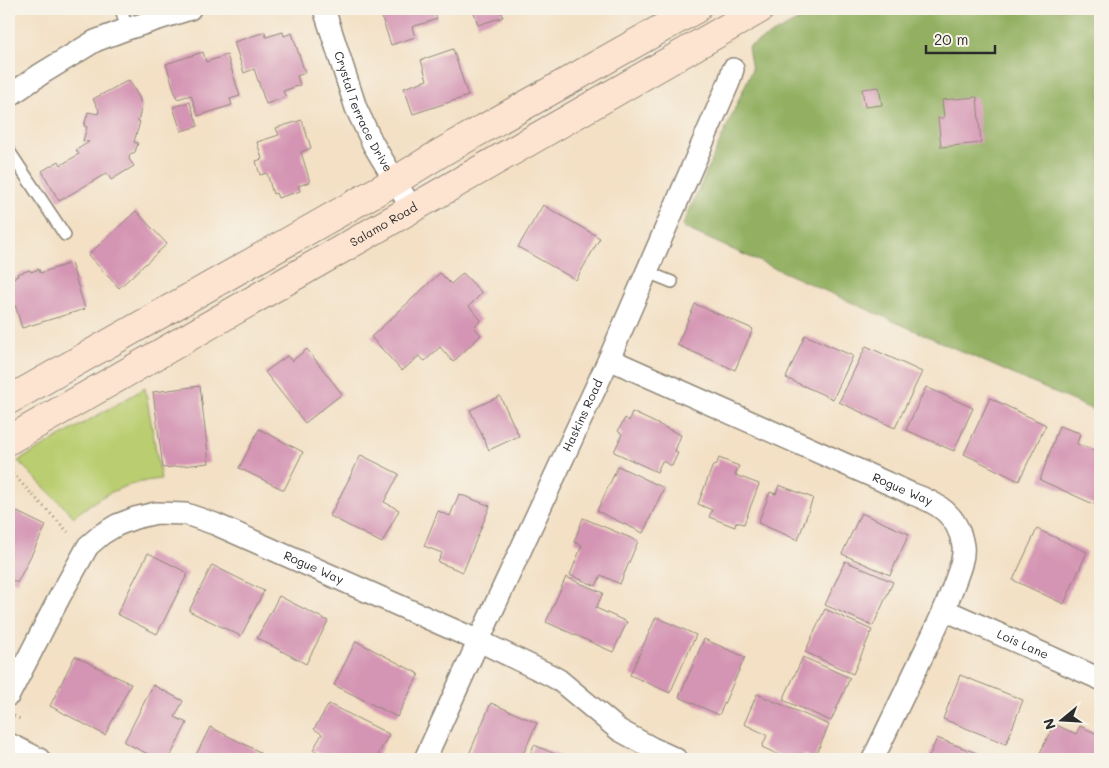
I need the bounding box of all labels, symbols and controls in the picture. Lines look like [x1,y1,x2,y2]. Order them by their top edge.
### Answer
scale bar [926,22,995,54]
text: 20 m [934,29,968,49]
street label: Crystal Terrace Drive [331,49,397,174]
street label: Salamo Road [347,198,420,250]
street label: Haskins Road [558,376,606,454]
street label: Rogue Way [870,468,936,508]
street label: Rogue Way [281,546,346,587]
street label: Lois Lane [995,625,1051,662]
north arrow [1036,696,1086,746]
text: N [1038,716,1060,732]

